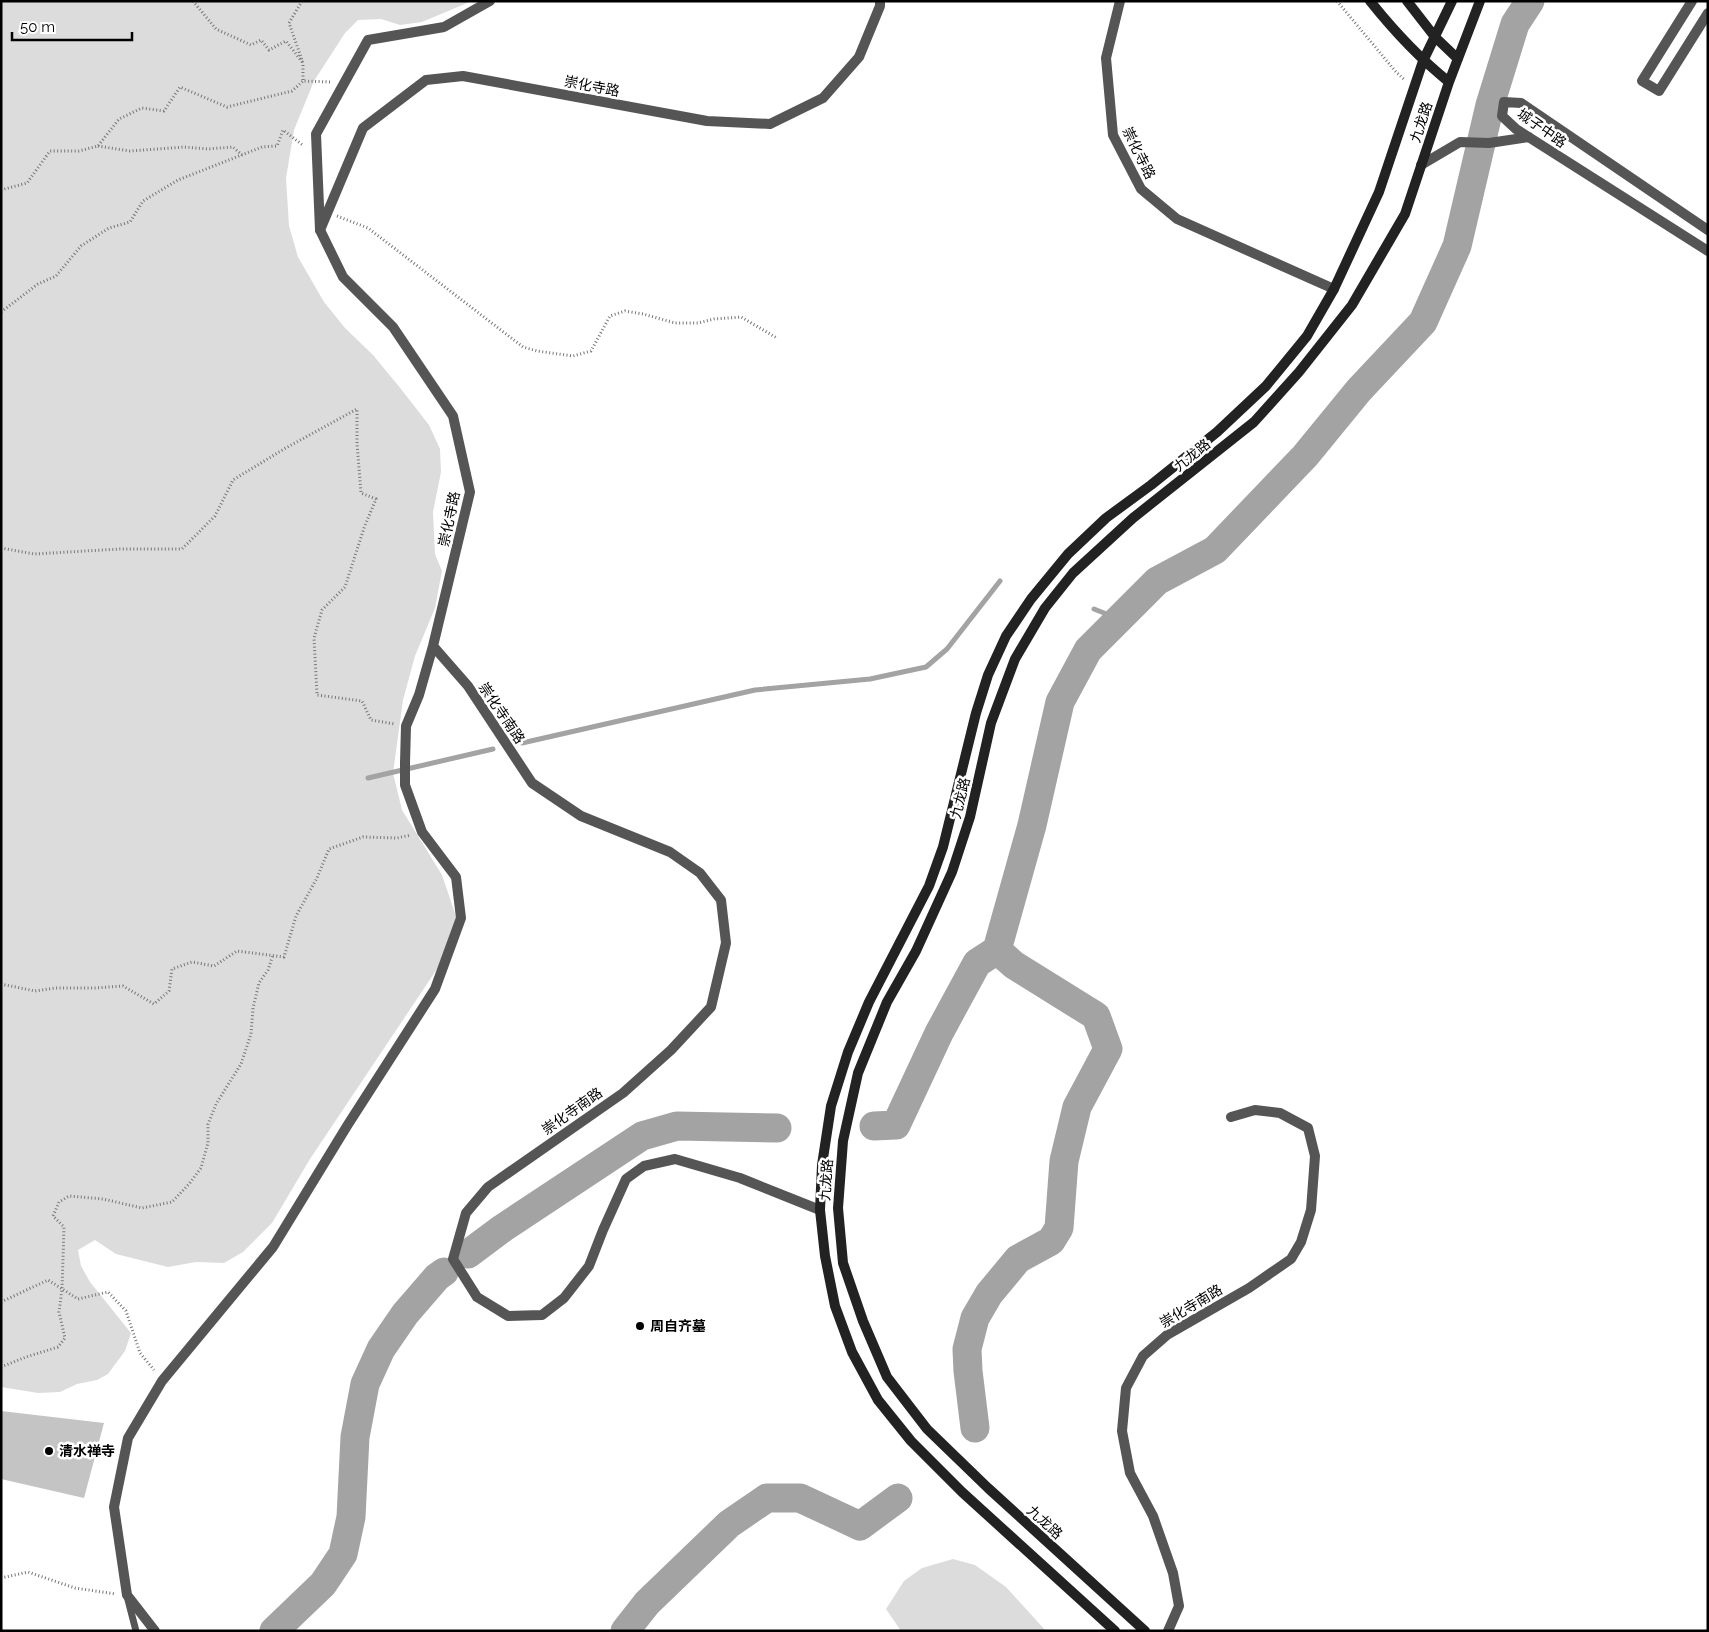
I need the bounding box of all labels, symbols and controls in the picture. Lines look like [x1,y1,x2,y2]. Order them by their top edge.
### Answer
scale bar [12,10,132,42]
text: 50 m [20,18,55,36]
street label: 崇化寺路 [563,73,621,99]
street label: 九龙路 [1407,100,1435,144]
street label: 城子中路 [1514,105,1570,151]
street label: 崇化寺路 [1120,124,1158,182]
street label: 九龙路 [1171,436,1213,474]
street label: 崇化寺路 [435,490,463,548]
street label: 崇化寺南路 [476,680,528,746]
street label: 九龙路 [947,776,973,820]
street label: 崇化寺南路 [539,1084,605,1138]
street label: 九龙路 [817,1158,835,1202]
street label: 崇化寺南路 [1157,1281,1225,1331]
place label: 周自齐墓 [650,1318,706,1334]
marker: 周自齐墓 [634,1320,646,1332]
place label: 清水禅寺 [59,1443,115,1459]
marker: 清水禅寺 [43,1445,55,1457]
street label: 九龙路 [1024,1502,1066,1542]

